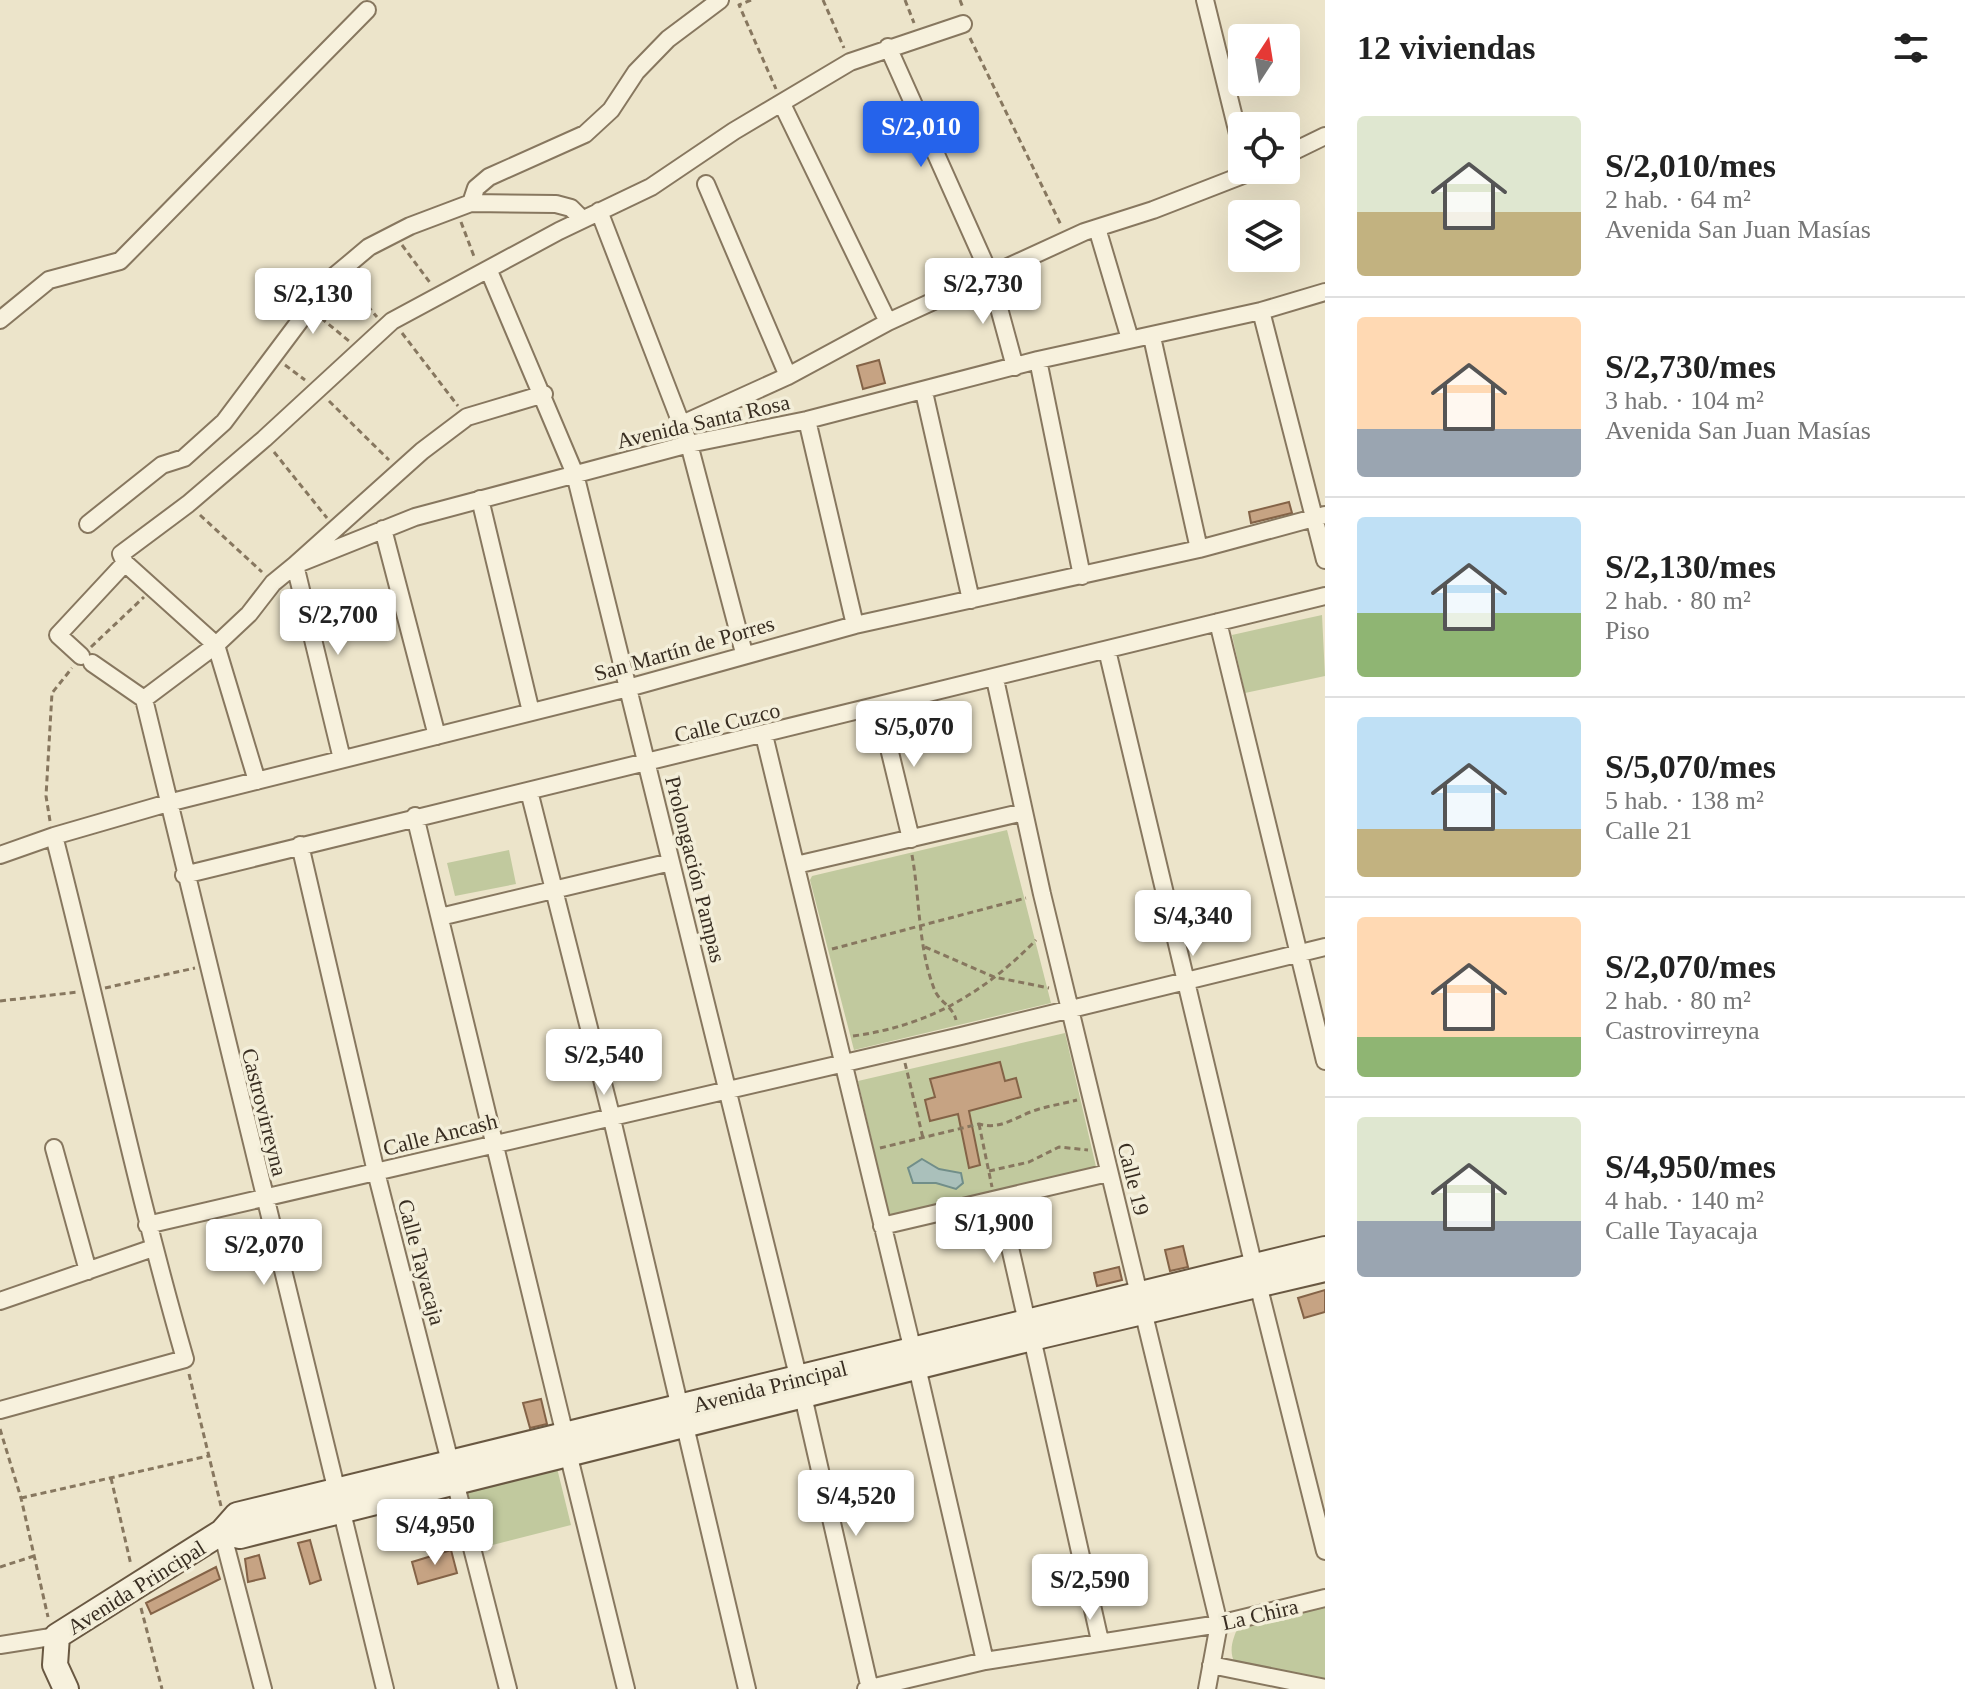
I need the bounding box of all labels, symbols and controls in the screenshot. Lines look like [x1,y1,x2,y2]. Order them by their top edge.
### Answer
north arrow [1228,24,1300,96]
map controls [1228,24,1300,272]
icon: filters [1889,26,1933,70]
text: 12 viviendas [1357,29,1536,66]
pin: S/2,010 [847,101,995,169]
text: S/2,010 [881,112,961,141]
button: locate [1228,112,1300,184]
text: S/2,010/mes [1605,147,1776,184]
icon: home [1421,148,1517,244]
text: 2 hab. · 64 m² [1605,185,1751,214]
button: layers [1228,200,1300,272]
text: Avenida San Juan Masías [1605,215,1871,244]
pin: S/2,730 [909,258,1057,326]
pin: S/2,130 [239,268,387,336]
text: S/2,730 [943,269,1023,298]
text: S/2,130 [273,279,353,308]
text: S/2,730/mes [1605,348,1776,385]
icon: home [1421,349,1517,445]
text: 3 hab. · 104 m² [1605,386,1764,415]
street label: Avenida Santa Rosa [614,389,792,454]
text: Avenida San Juan Masías [1605,416,1871,445]
text: S/2,130/mes [1605,548,1776,585]
icon: home [1421,549,1517,645]
text: 2 hab. · 80 m² [1605,586,1751,615]
pin: S/2,700 [264,589,412,657]
text: S/2,700 [298,600,378,629]
street label: San Martín de Porres [591,611,777,686]
text: Piso [1605,616,1650,645]
street label: Calle Cuzco [672,697,783,748]
pin: S/5,070 [840,701,988,769]
text: S/5,070 [874,712,954,741]
text: S/5,070/mes [1605,748,1776,785]
icon: home [1421,749,1517,845]
street label: Prolongación Pampas [660,773,731,965]
text: 5 hab. · 138 m² [1605,786,1764,815]
text: Calle 21 [1605,816,1692,845]
pin: S/4,340 [1119,890,1267,958]
text: S/4,340 [1153,901,1233,930]
text: S/2,070/mes [1605,948,1776,985]
icon: home [1421,949,1517,1045]
text: 2 hab. · 80 m² [1605,986,1751,1015]
text: Castrovirreyna [1605,1016,1760,1045]
pin: S/2,540 [530,1029,678,1097]
text: S/2,540 [564,1040,644,1069]
street label: Castrovirreyna [237,1046,293,1179]
street label: Calle Ancash [380,1108,500,1161]
street label: Calle 19 [1112,1140,1155,1218]
text: S/4,950/mes [1605,1148,1776,1185]
icon: home [1421,1149,1517,1245]
text: 4 hab. · 140 m² [1605,1186,1764,1215]
street label: Calle Tayacaja [393,1196,450,1328]
pin: S/1,900 [920,1197,1068,1265]
text: S/1,900 [954,1208,1034,1237]
text: Calle Tayacaja [1605,1216,1758,1245]
pin: S/2,070 [190,1219,338,1287]
text: S/2,070 [224,1230,304,1259]
street label: Avenida Principal [691,1355,850,1418]
pin: S/4,520 [782,1470,930,1538]
text: S/4,520 [816,1481,896,1510]
pin: S/4,950 [361,1499,509,1567]
text: S/4,950 [395,1510,475,1539]
street label: Avenida Principal [63,1535,210,1640]
pin: S/2,590 [1016,1554,1164,1622]
text: S/2,590 [1050,1565,1130,1594]
street label: La Chira [1219,1594,1301,1635]

